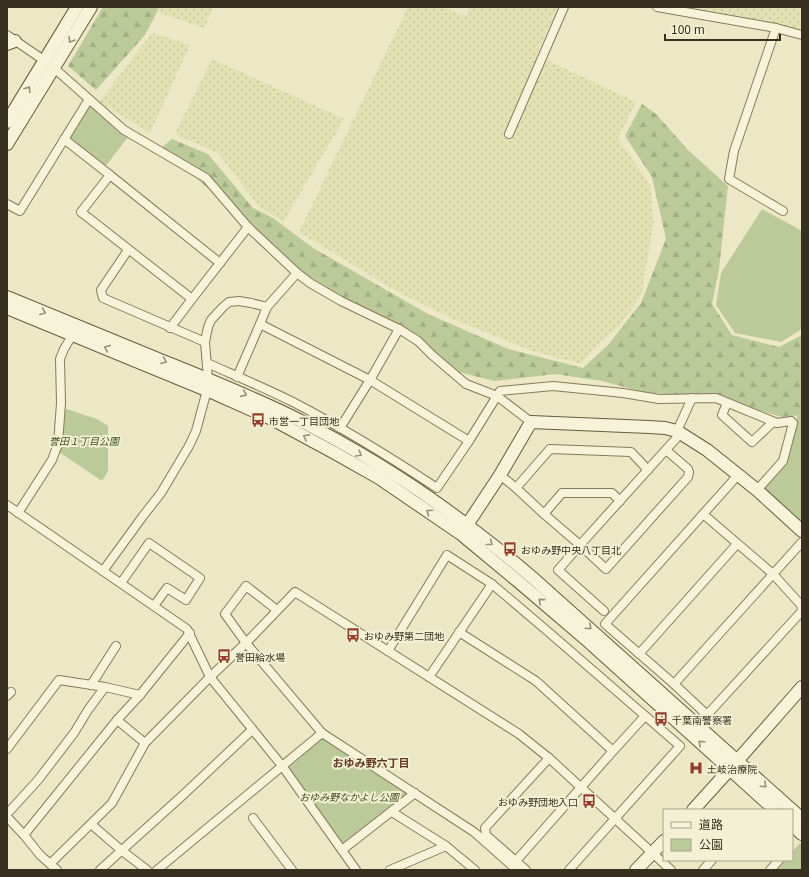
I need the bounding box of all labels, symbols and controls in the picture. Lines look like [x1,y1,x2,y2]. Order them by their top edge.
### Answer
scale bar [665,16,780,42]
text: 100 m [671,20,705,37]
one-way arrow [68,36,75,43]
one-way arrow [23,86,30,93]
one-way arrow [40,307,47,315]
one-way arrow [103,345,110,353]
one-way arrow [160,356,167,364]
one-way arrow [240,389,247,397]
bus stop icon: 市営一丁目団地 [250,412,266,428]
place label: 市営一丁目団地 [269,413,340,428]
park label: 誉田１丁目公園 [49,433,121,448]
one-way arrow [302,434,310,442]
one-way arrow [355,450,362,457]
one-way arrow [426,510,433,517]
one-way arrow [486,538,493,545]
bus stop icon: おゆみ野中央八丁目北 [502,541,518,557]
place label: おゆみ野中央八丁目北 [521,542,621,557]
one-way arrow [538,598,546,605]
one-way arrow [584,623,591,630]
bus stop icon: おゆみ野第二団地 [345,627,361,643]
place label: おゆみ野第二団地 [364,628,445,643]
bus stop icon: 誉田給水場 [216,648,232,664]
place label: 誉田給水場 [235,649,285,664]
bus stop icon: 千葉南警察署 [653,711,669,727]
place label: 千葉南警察署 [672,712,732,727]
one-way arrow [698,741,705,748]
district label: おゆみ野六丁目 [333,754,410,770]
hospital icon: 土岐治療院 [688,760,704,776]
place label: 土岐治療院 [707,761,757,776]
one-way arrow [759,781,767,788]
park label: おゆみ野なかよし公園 [299,789,401,804]
bus stop icon: おゆみ野団地入口 [581,793,597,809]
place label: おゆみ野団地入口 [498,794,578,809]
legend [663,809,793,861]
text: 道路 [699,815,723,832]
text: 公園 [699,835,723,852]

